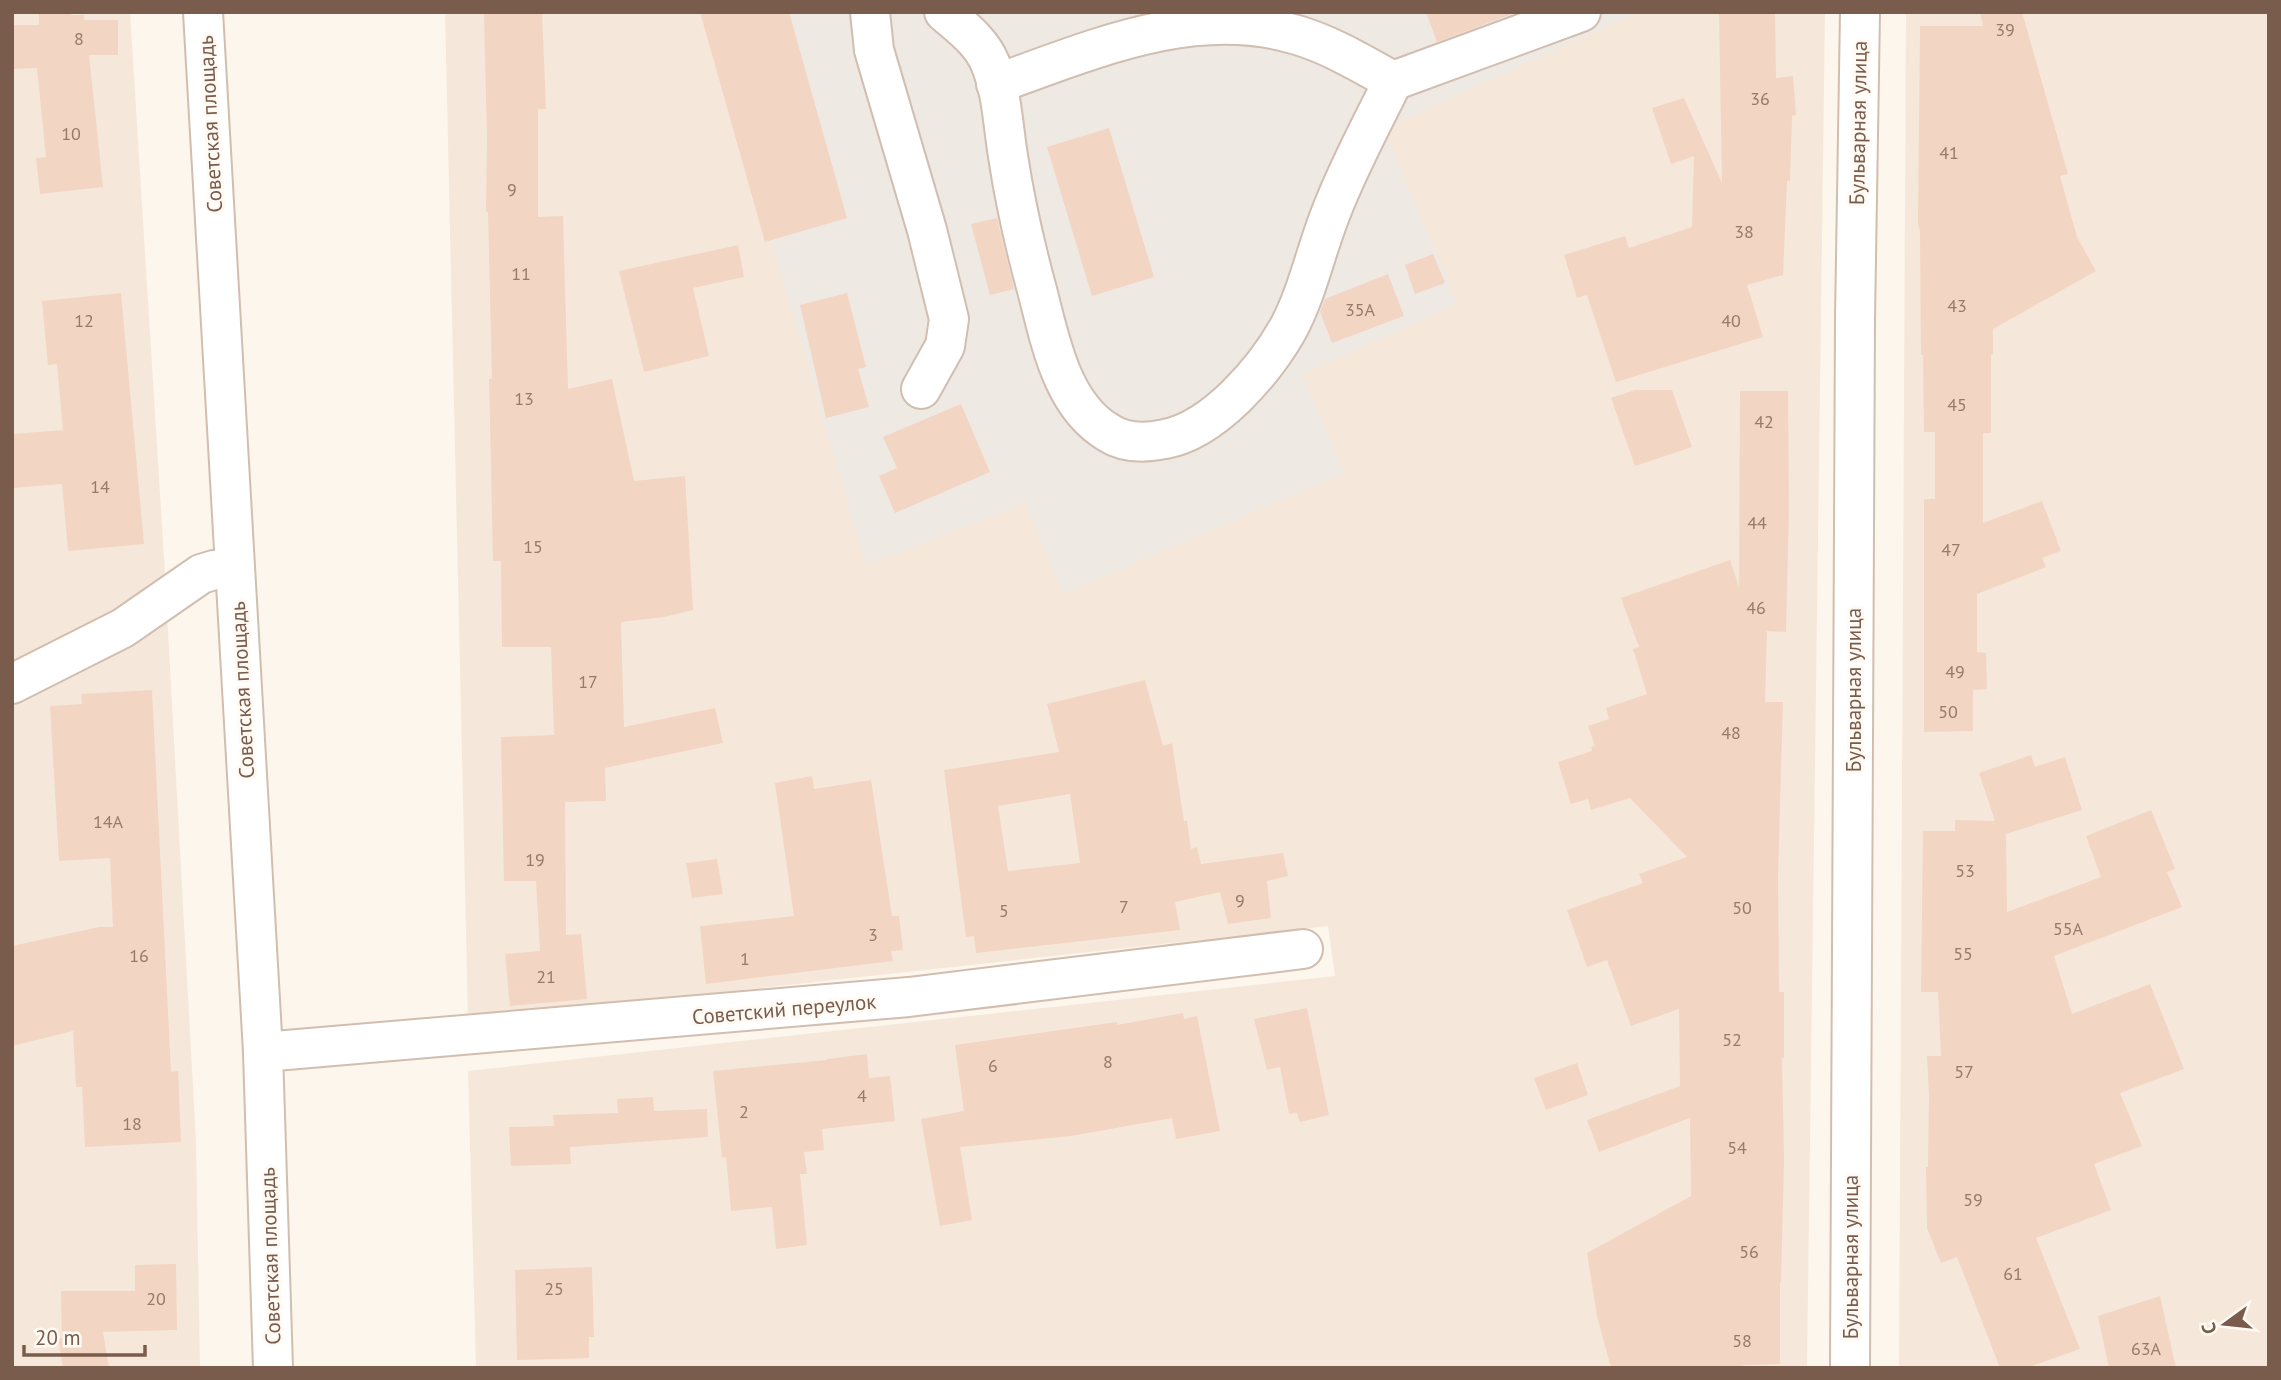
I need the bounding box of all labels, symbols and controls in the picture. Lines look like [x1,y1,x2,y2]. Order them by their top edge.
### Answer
house number: 39 [1995,18,2015,41]
house number: 8 [74,27,84,50]
street label: Советская площадь [192,34,228,213]
street label: Бульварная улица [1843,41,1873,205]
house number: 36 [1750,87,1770,110]
house number: 10 [61,122,81,145]
house number: 41 [1939,141,1959,164]
house number: 9 [507,178,517,201]
house number: 38 [1734,220,1754,243]
house number: 11 [511,262,531,285]
house number: 43 [1947,294,1967,317]
house number: 35А [1345,298,1376,321]
house number: 12 [74,309,94,332]
house number: 40 [1721,309,1741,332]
house number: 13 [514,387,534,410]
house number: 45 [1947,393,1967,416]
house number: 42 [1754,410,1774,433]
house number: 14 [90,475,110,498]
house number: 44 [1747,511,1767,534]
house number: 15 [523,535,543,558]
house number: 47 [1941,538,1961,561]
house number: 46 [1746,596,1766,619]
street label: Советская площадь [224,600,260,779]
street label: Бульварная улица [1840,608,1867,772]
house number: 49 [1945,660,1965,683]
house number: 17 [578,670,598,693]
house number: 50 [1938,700,1958,723]
house number: 48 [1721,721,1741,744]
house number: 14А [93,810,124,833]
house number: 19 [525,848,545,871]
house number: 53 [1955,859,1975,882]
house number: 9 [1235,889,1245,912]
house number: 7 [1119,895,1129,918]
house number: 50 [1732,896,1752,919]
house number: 5 [999,899,1009,922]
house number: 55А [2053,917,2084,940]
house number: 3 [868,923,878,946]
house number: 55 [1953,942,1973,965]
house number: 16 [129,944,149,967]
house number: 1 [740,947,750,970]
house number: 21 [536,965,556,988]
street label: Советский переулок [691,988,877,1030]
house number: 52 [1722,1028,1742,1051]
house number: 8 [1103,1050,1113,1073]
house number: 6 [988,1054,998,1077]
house number: 57 [1954,1060,1974,1083]
house number: 4 [857,1084,867,1107]
house number: 2 [739,1100,749,1123]
house number: 18 [122,1112,142,1135]
house number: 54 [1727,1136,1747,1159]
street label: Советская площадь [253,1167,287,1345]
street label: Бульварная улица [1837,1175,1864,1339]
house number: 59 [1963,1188,1983,1211]
house number: 56 [1739,1240,1759,1263]
house number: 61 [2003,1262,2023,1285]
house number: 25 [544,1277,564,1300]
house number: 20 [146,1287,166,1310]
north arrow [2190,1289,2260,1359]
scale bar [24,1314,145,1358]
text: С [2196,1320,2222,1337]
text: 20 m [35,1324,81,1351]
house number: 58 [1732,1329,1752,1352]
house number: 63А [2131,1337,2162,1360]

